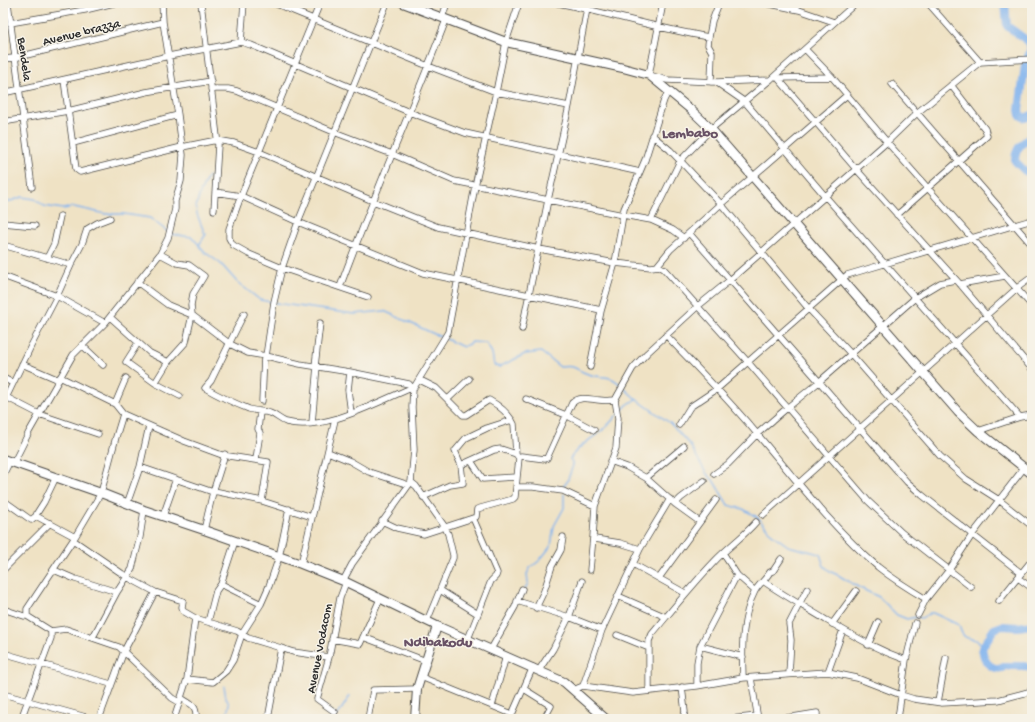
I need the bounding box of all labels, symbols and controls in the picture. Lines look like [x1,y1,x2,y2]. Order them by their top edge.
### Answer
street label: Avenue brazza [41,16,123,50]
street label: Bendela [13,36,34,83]
district label: Lembabo [662,125,718,143]
street label: Avenue Vodacom [304,602,337,695]
district label: Ndibakodu [404,634,473,652]

